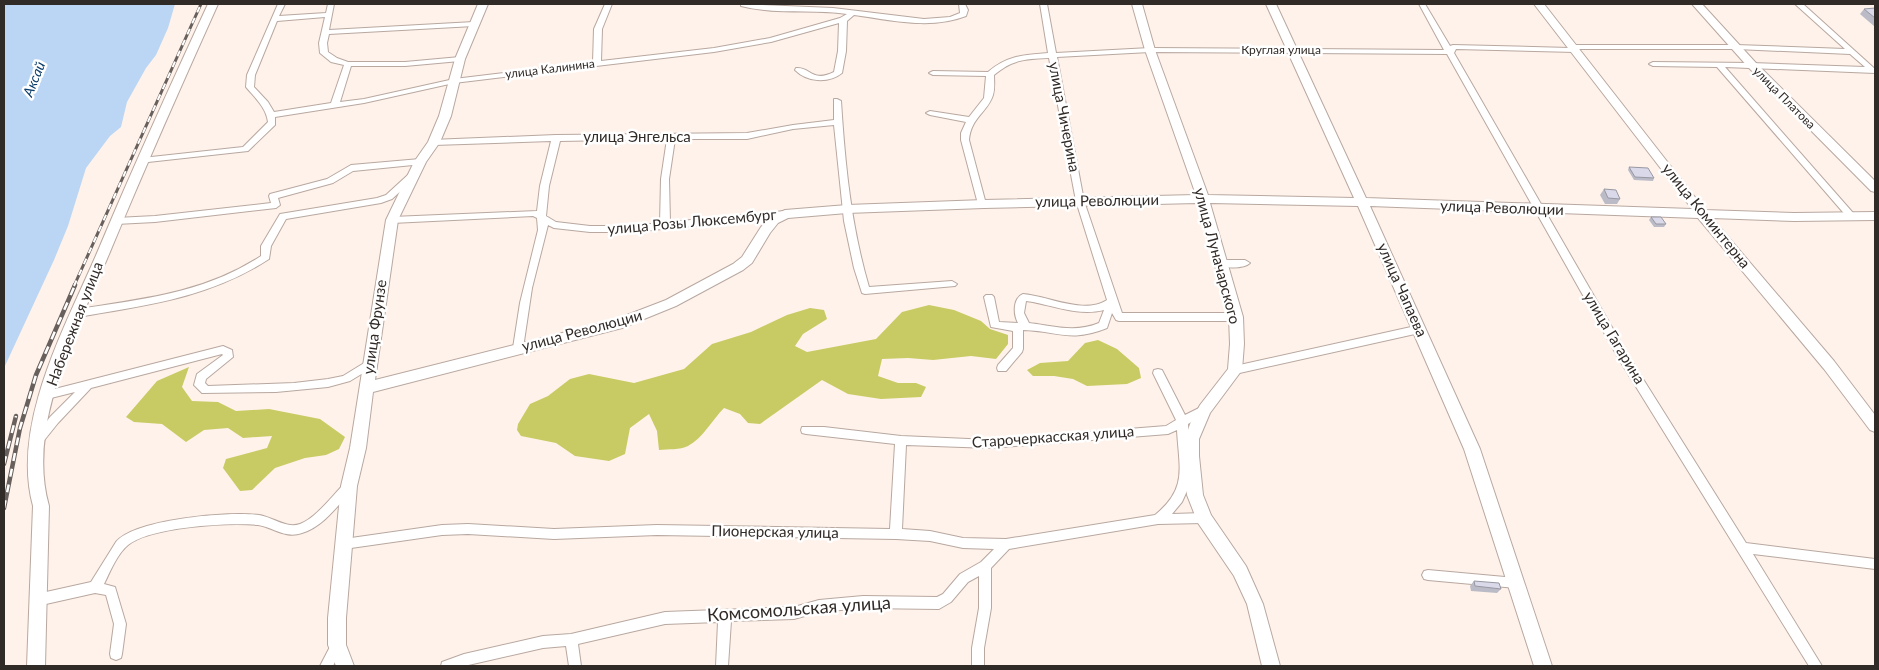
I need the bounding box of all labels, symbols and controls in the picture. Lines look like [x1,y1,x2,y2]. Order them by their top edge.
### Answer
street label: Круглая улица [1241,42,1321,57]
street label: улица Калинина [504,56,596,81]
water label: Аксай [18,59,48,100]
street label: улица Чичерина [1045,60,1084,173]
street label: улица Платова [1750,63,1819,132]
street label: улица Энгельса [583,127,691,145]
street label: улица Коминтерна [1659,159,1755,272]
street label: улица Луначарского [1191,186,1245,326]
street label: улица Революции [1035,190,1159,210]
street label: улица Революции [1440,196,1564,218]
street label: улица Розы Люксембург [607,205,777,237]
street label: улица Чапаева [1374,240,1432,339]
street label: Набережная улица [42,259,106,388]
street label: улица Фрунзе [358,278,390,375]
street label: улица Гагарина [1580,288,1650,387]
street label: улица Революции [520,305,644,355]
street label: Старочеркасская улица [971,421,1135,451]
street label: Пионерская улица [711,521,839,541]
street label: Комсомольская улица [706,591,892,625]

